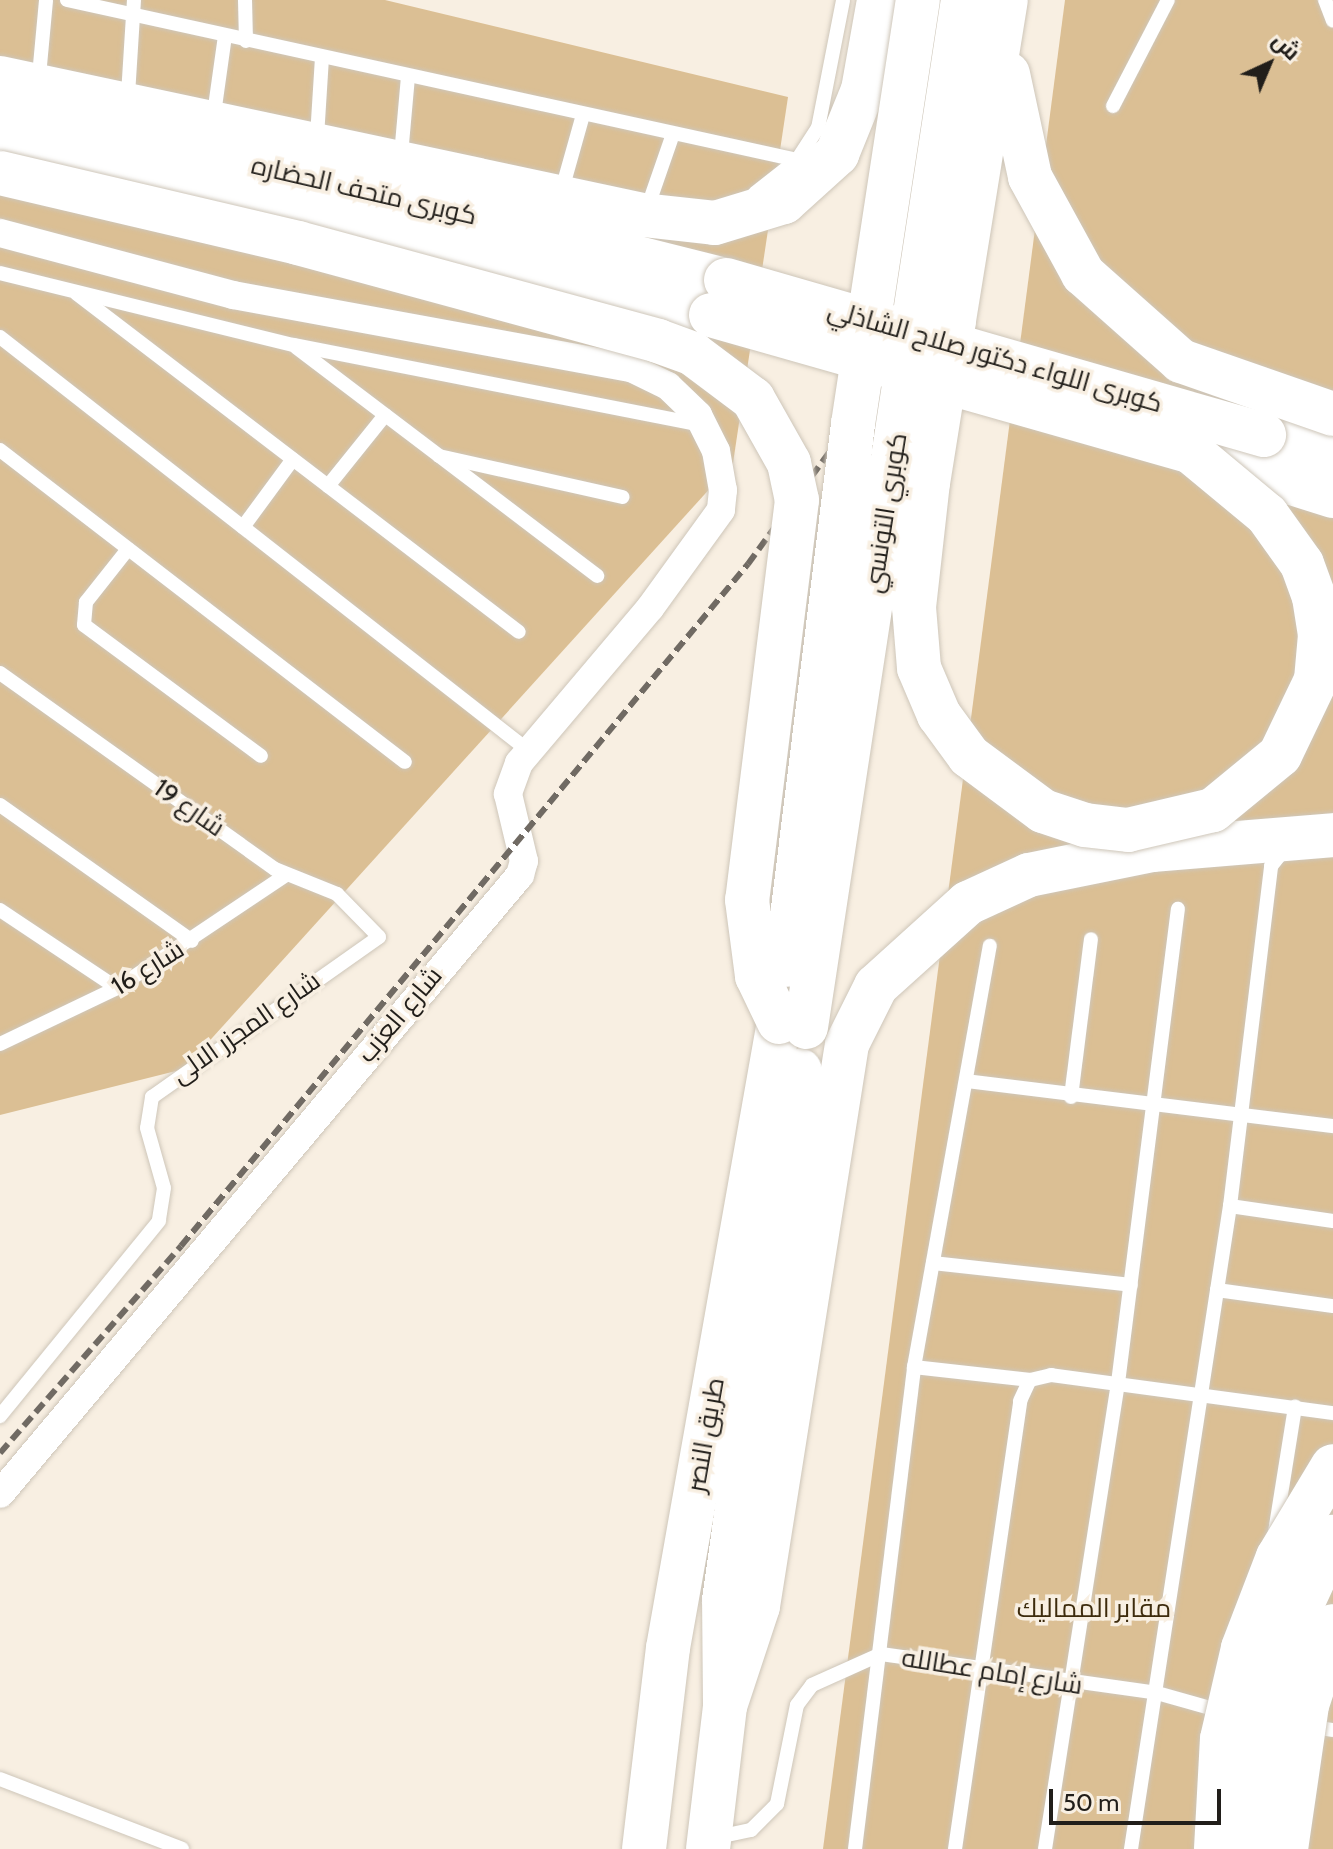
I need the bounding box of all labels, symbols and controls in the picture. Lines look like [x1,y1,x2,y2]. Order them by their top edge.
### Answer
north arrow [1229,24,1309,104]
text: ش [1266,27,1306,66]
street label: كوبرى متحف الحضاره [248,150,480,232]
street label: كوبرى اللواء دكتور صلاح الشاذلي [824,294,1166,420]
street label: كوبري التونسي [858,431,914,595]
street label: شارع 19 [148,772,230,844]
street label: شارع 16 [106,934,190,1002]
street label: شارع العزب [351,961,449,1069]
street label: شارع المجزر الالى [166,965,326,1091]
street label: طريق النصر [681,1375,731,1495]
park label: مقابر المماليك [1017,1593,1171,1625]
street label: شارع إمام عطالله [899,1642,1085,1702]
scale bar [1053,1773,1225,1823]
text: 50 m [1063,1788,1119,1817]

